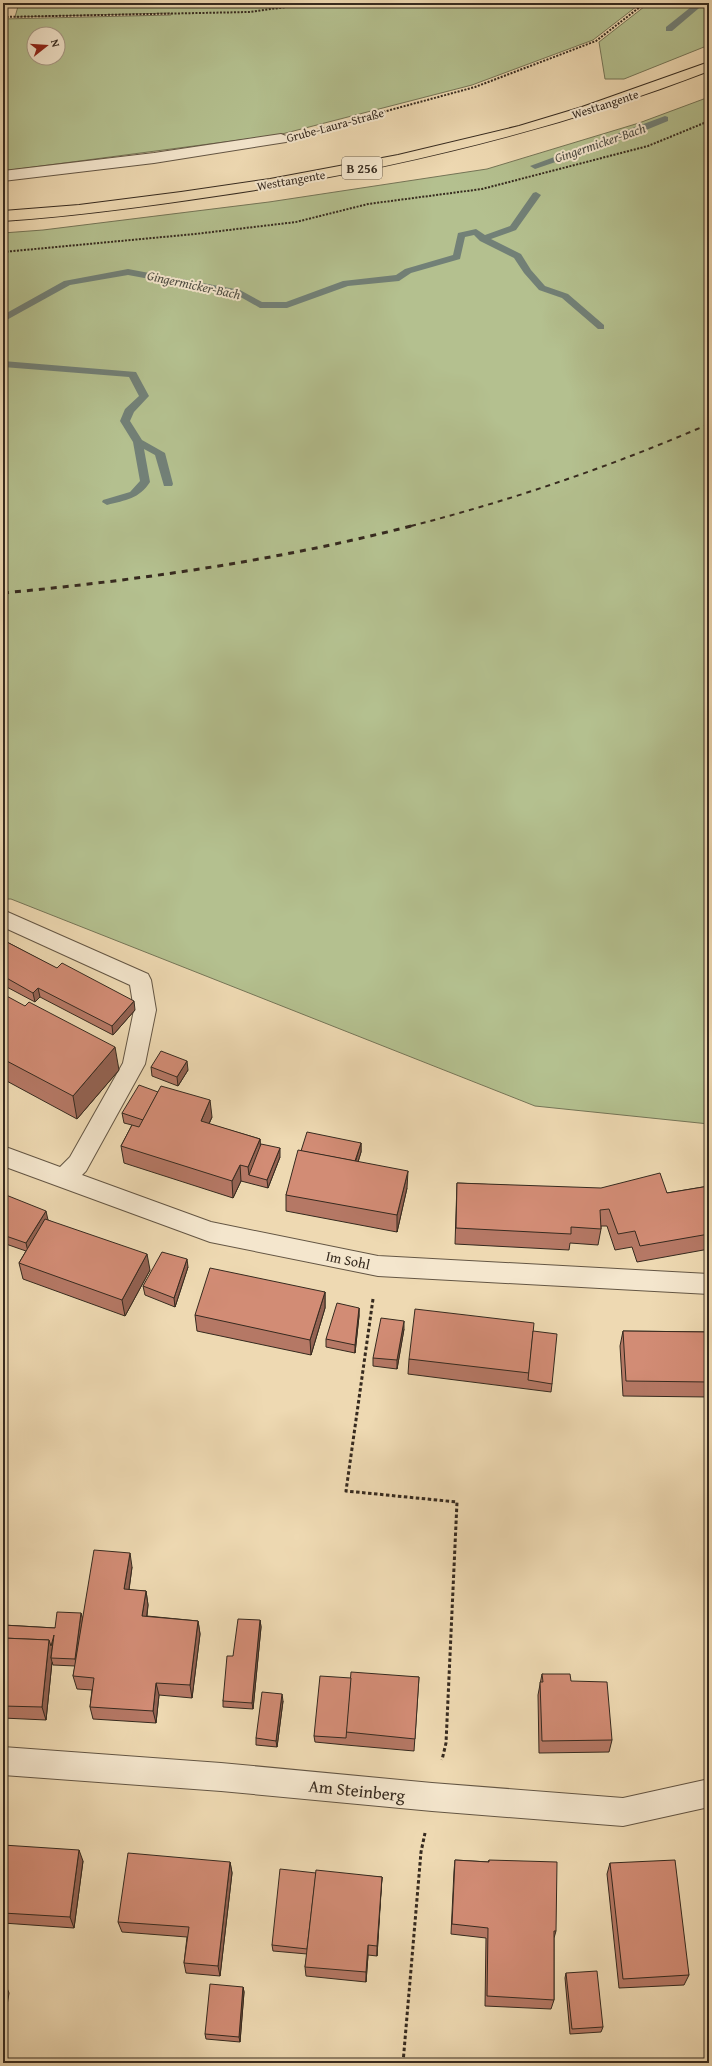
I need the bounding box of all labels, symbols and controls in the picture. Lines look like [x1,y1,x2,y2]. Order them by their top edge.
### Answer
north arrow [26,26,66,66]
text: N [47,37,64,50]
street label: Westtangente [569,85,641,123]
street label: Grube-Laura-Straße [284,104,386,146]
water label: Gingermicker-Bach [552,118,648,167]
road number: B 256 [342,157,382,179]
street label: Westtangente [255,166,327,194]
water label: Gingermicker-Bach [146,266,243,304]
street label: Im Sohl [324,1246,372,1274]
street label: Am Steinberg [308,1773,407,1808]

